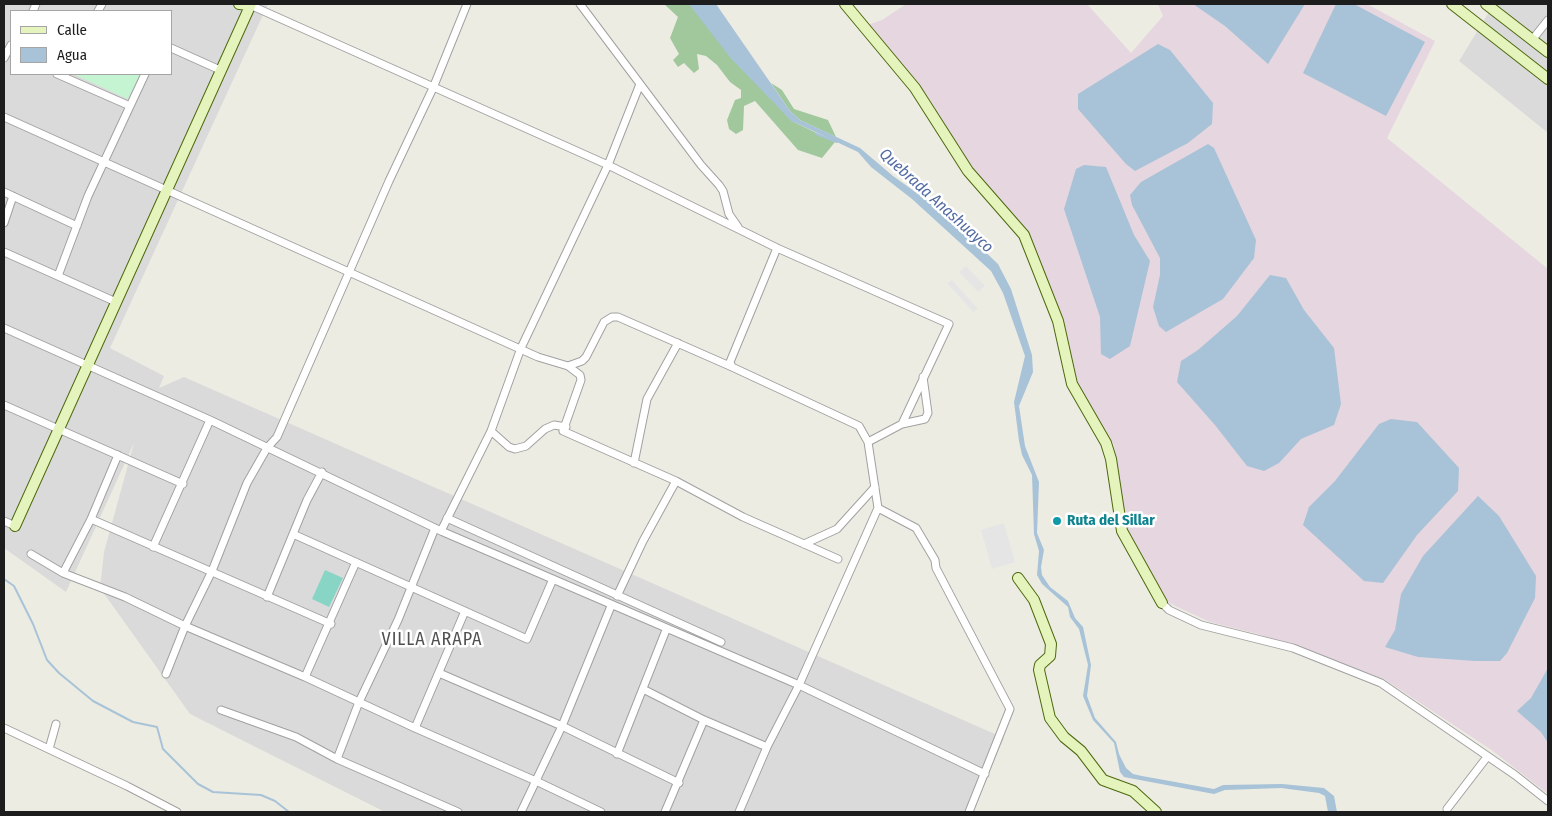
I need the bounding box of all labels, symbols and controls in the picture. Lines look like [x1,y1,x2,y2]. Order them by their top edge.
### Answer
legend [10,10,172,75]
text: Calle [57,21,87,39]
text: Agua [57,46,87,64]
water label: Quebrada Anashuayco [875,145,997,257]
place label: Ruta del Sillar [1067,512,1155,530]
marker: Ruta del Sillar [1051,515,1063,527]
district label: VILLA ARAPA [380,629,484,651]

